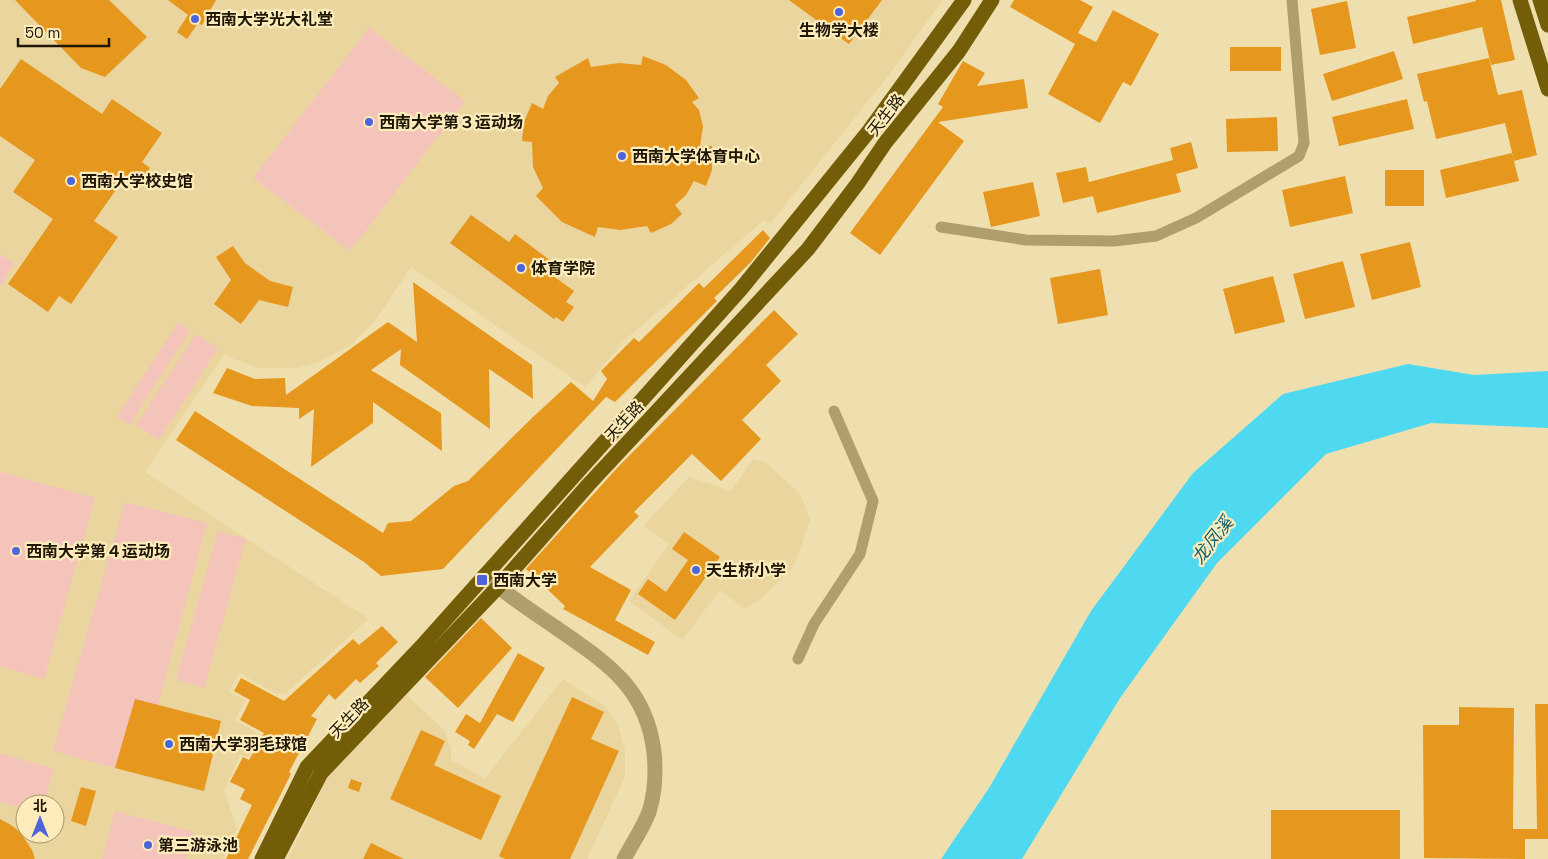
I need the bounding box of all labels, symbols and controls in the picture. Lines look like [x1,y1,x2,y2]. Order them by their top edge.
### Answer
marker: 生物学大楼 [833,6,845,18]
place label: 西南大学光大礼堂 [205,9,333,30]
marker: 西南大学光大礼堂 [189,13,201,25]
scale bar [18,15,109,47]
place label: 生物学大楼 [799,20,879,41]
text: 50 m [25,23,60,42]
street label: 天生路 [863,90,909,140]
place label: 西南大学第３运动场 [379,112,523,133]
marker: 西南大学第３运动场 [363,116,375,128]
place label: 西南大学体育中心 [632,146,760,167]
marker: 西南大学体育中心 [616,150,628,162]
place label: 西南大学校史馆 [81,171,193,192]
marker: 西南大学校史馆 [65,175,77,187]
place label: 体育学院 [531,258,595,279]
marker: 体育学院 [515,262,527,274]
street label: 天生路 [600,396,648,446]
water label: 龙凤溪 [1186,510,1239,568]
place label: 西南大学第４运动场 [26,541,170,562]
marker: 西南大学第４运动场 [10,545,22,557]
place label: 天生桥小学 [706,560,786,581]
marker: 天生桥小学 [690,564,702,576]
place label: 西南大学 [493,570,557,591]
marker: 西南大学 [475,573,489,587]
street label: 天生路 [325,693,373,743]
place label: 西南大学羽毛球馆 [179,734,307,755]
marker: 西南大学羽毛球馆 [163,738,175,750]
north arrow [15,794,65,844]
text: 北 [33,797,47,815]
place label: 第三游泳池 [158,835,238,856]
marker: 第三游泳池 [142,839,154,851]

